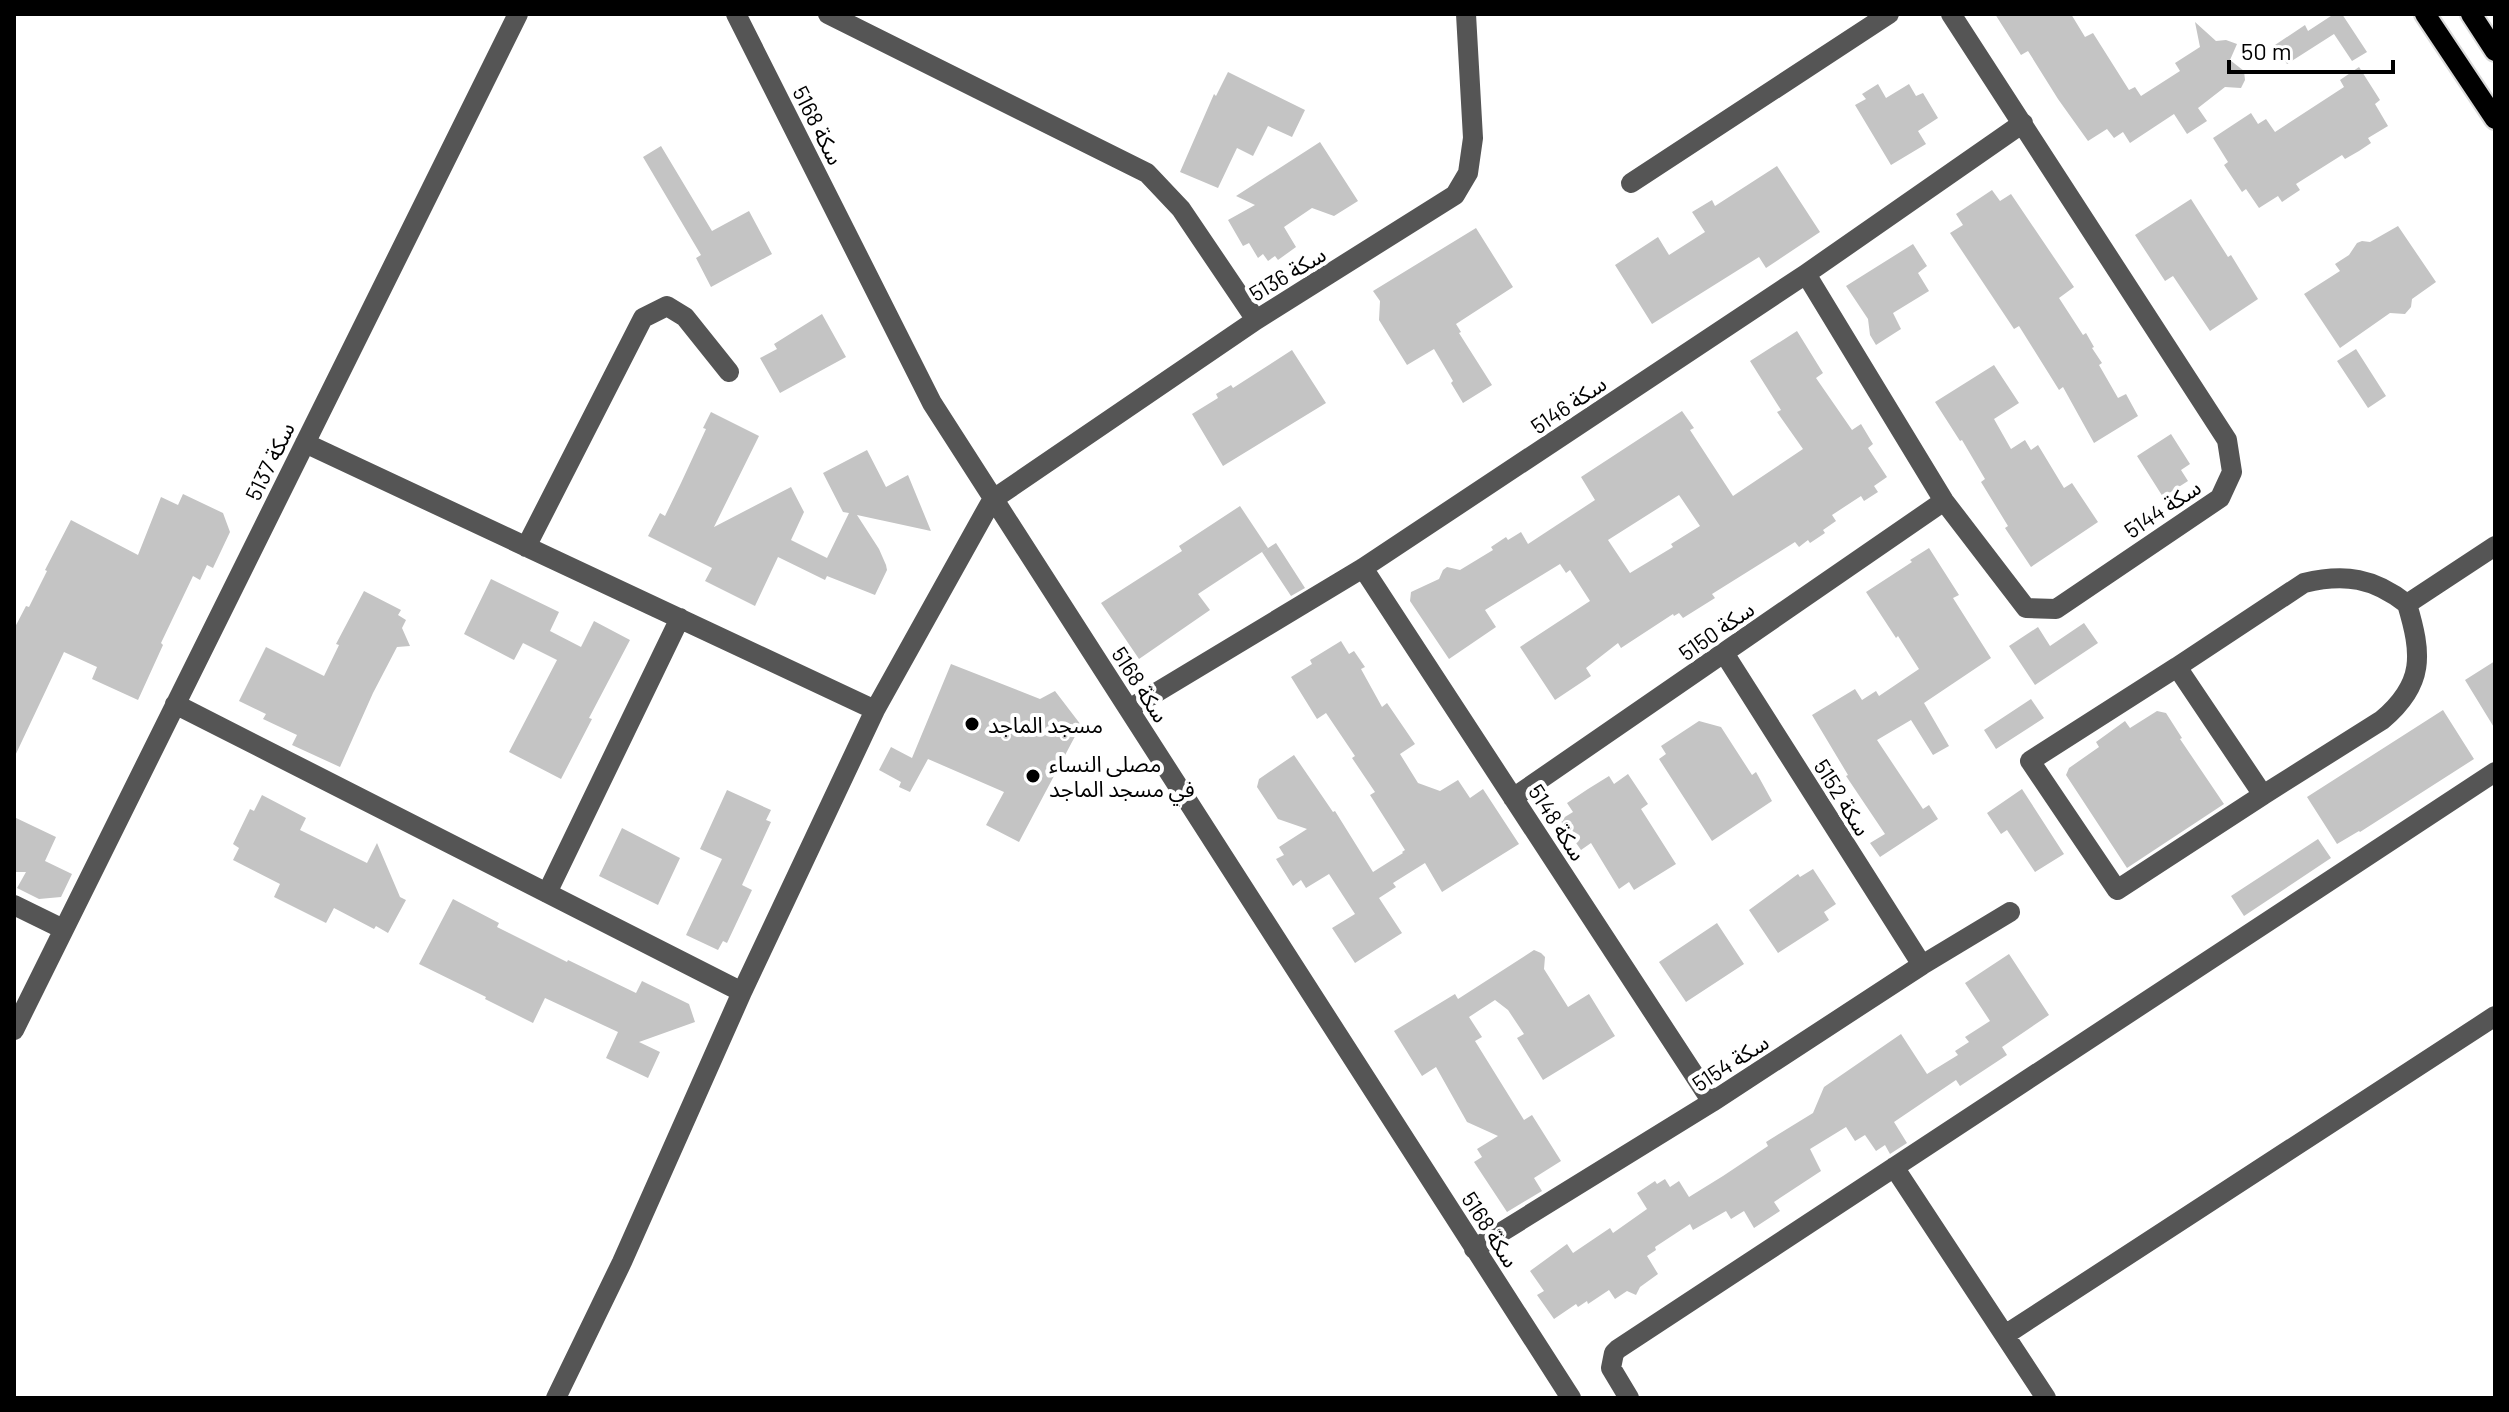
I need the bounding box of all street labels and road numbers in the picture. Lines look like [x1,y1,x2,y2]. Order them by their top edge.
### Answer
street label: سكة 5168 [788,81,850,169]
street label: سكة 5136 [1244,240,1330,306]
street label: سكة 5146 [1525,369,1611,439]
street label: سكة 5137 [239,418,299,504]
street label: سكة 5144 [2119,473,2205,543]
street label: سكة 5150 [1673,595,1759,665]
street label: سكة 5168 [1107,641,1175,727]
street label: سكة 5152 [1809,754,1877,840]
street label: سكة 5148 [1524,779,1592,865]
street label: سكة 5154 [1687,1028,1773,1096]
street label: سكة 5168 [1457,1186,1525,1272]

